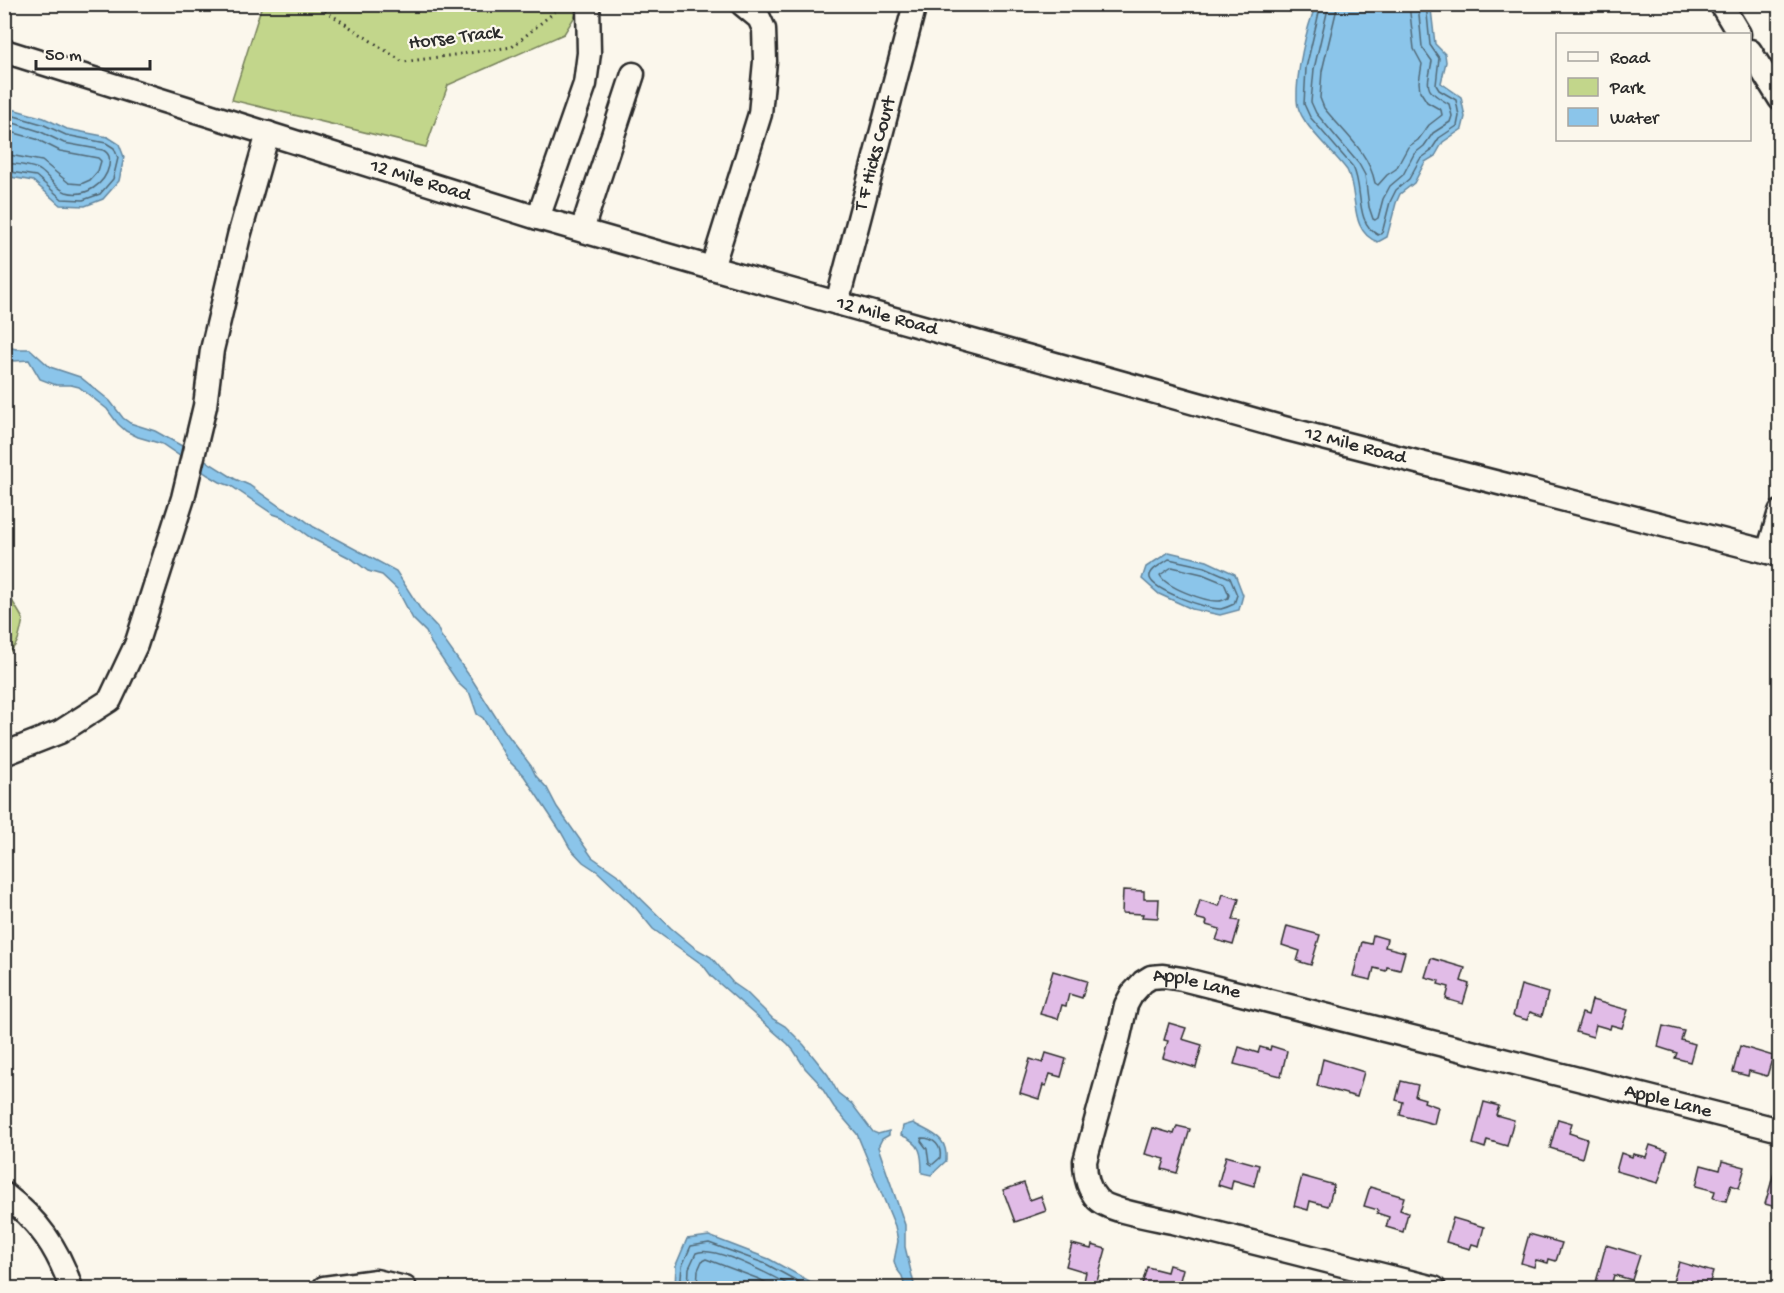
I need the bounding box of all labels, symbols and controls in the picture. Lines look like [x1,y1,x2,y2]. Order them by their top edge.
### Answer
street label: Horse Track [407,22,505,56]
scale bar [36,33,150,71]
legend [1556,33,1751,141]
text: 50 m [45,46,82,67]
text: Road [1610,49,1651,70]
text: Park [1609,79,1646,100]
street label: T F Hicks Court [850,93,902,214]
text: Water [1610,109,1660,130]
street label: 12 Mile Road [366,154,475,208]
street label: 12 Mile Road [833,292,942,343]
street label: 12 Mile Road [1301,422,1411,471]
street label: Apple Lane [1152,964,1243,1005]
street label: Apple Lane [1622,1080,1715,1124]

